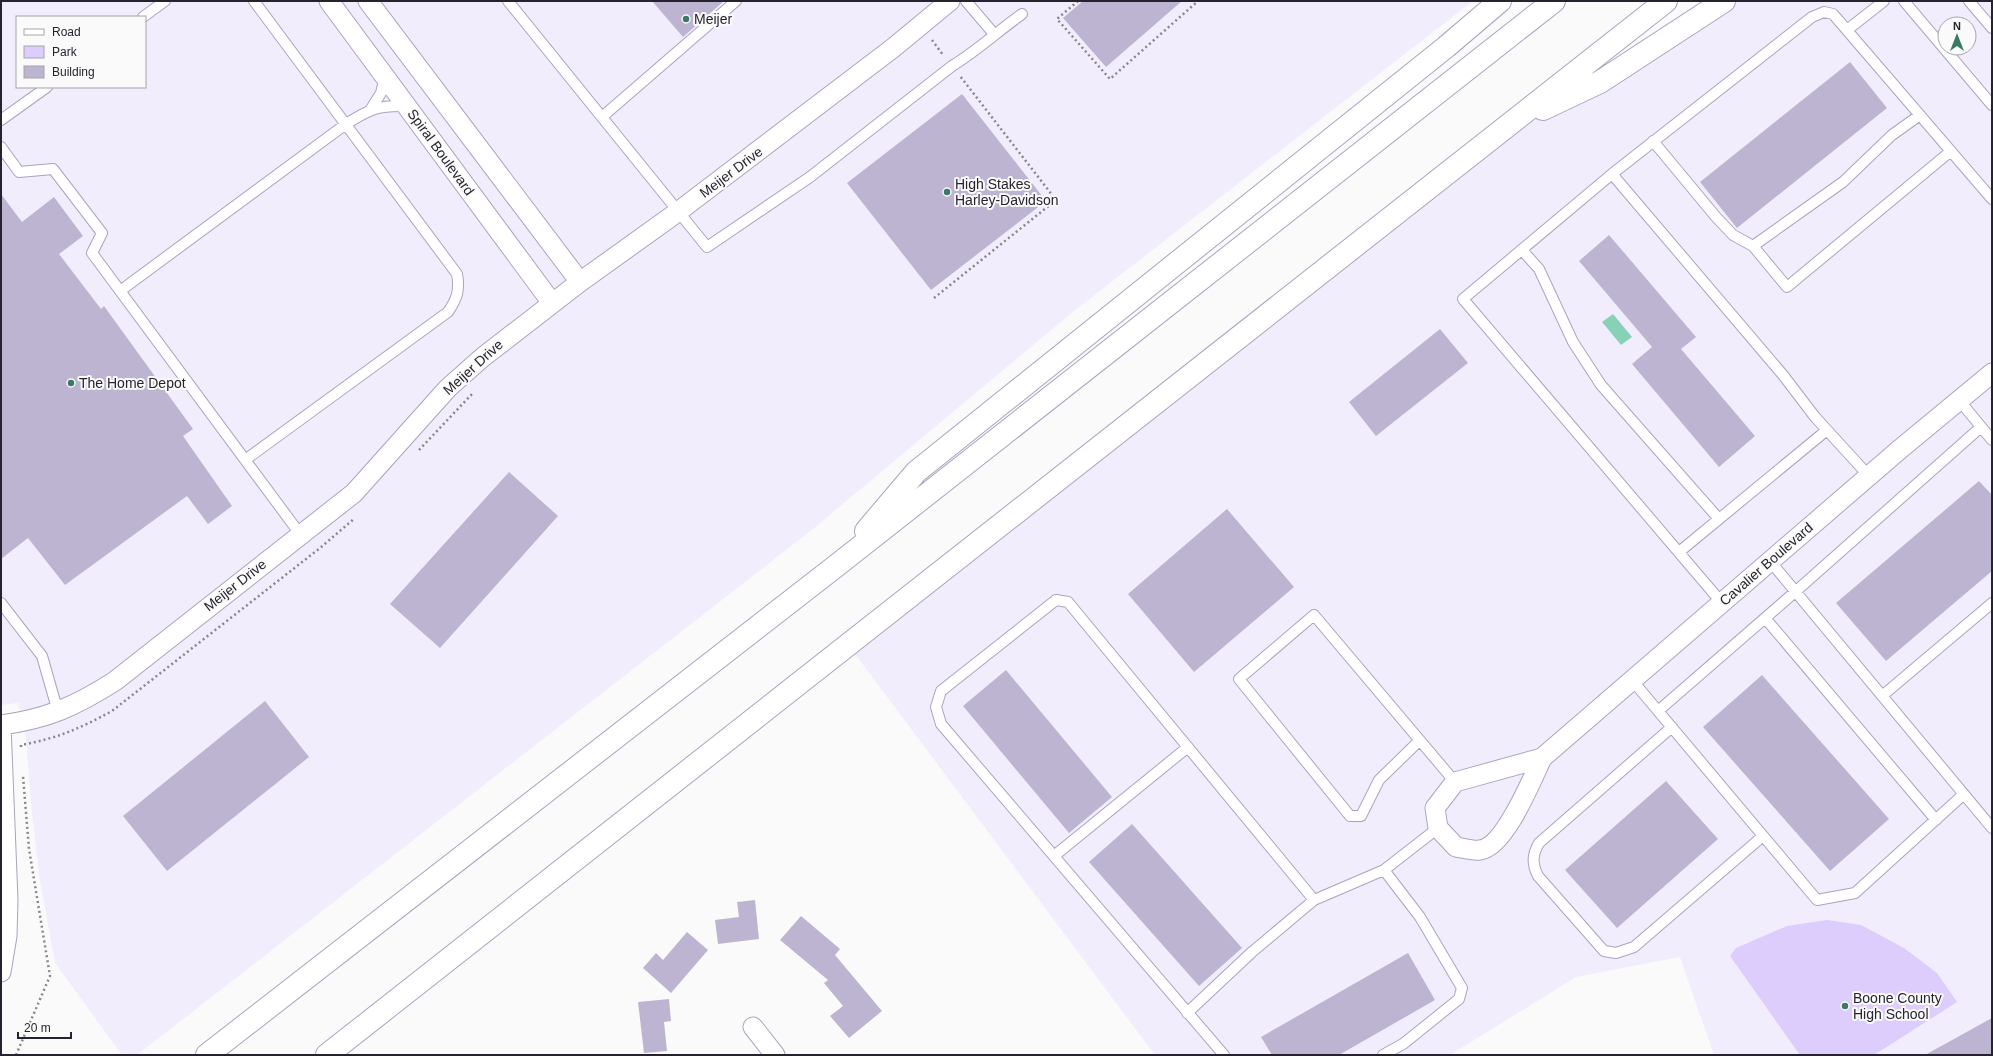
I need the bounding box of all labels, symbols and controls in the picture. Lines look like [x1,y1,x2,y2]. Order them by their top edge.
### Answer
place label: Meijer [694,11,732,27]
marker: Meijer [681,14,691,24]
legend [16,16,146,88]
north arrow [1937,16,1977,56]
text: N [1953,20,1961,32]
text: Road [52,25,81,39]
text: Park [52,45,78,59]
text: Building [52,65,95,79]
street label: Spiral Boulevard [404,106,478,198]
street label: Meijer Drive [696,143,766,201]
place label: High Stakes Harley-Davidson [955,176,1058,208]
marker: High Stakes Harley-Davidson [942,187,952,197]
street label: Meijer Drive [440,336,506,398]
place label: The Home Depot [79,375,186,391]
marker: The Home Depot [66,378,76,388]
street label: Cavalier Boulevard [1716,519,1816,609]
street label: Meijer Drive [201,556,270,614]
place label: Boone County High School [1853,990,1942,1022]
marker: Boone County High School [1840,1001,1850,1011]
scale bar [18,1014,71,1040]
text: 20 m [24,1021,51,1035]

